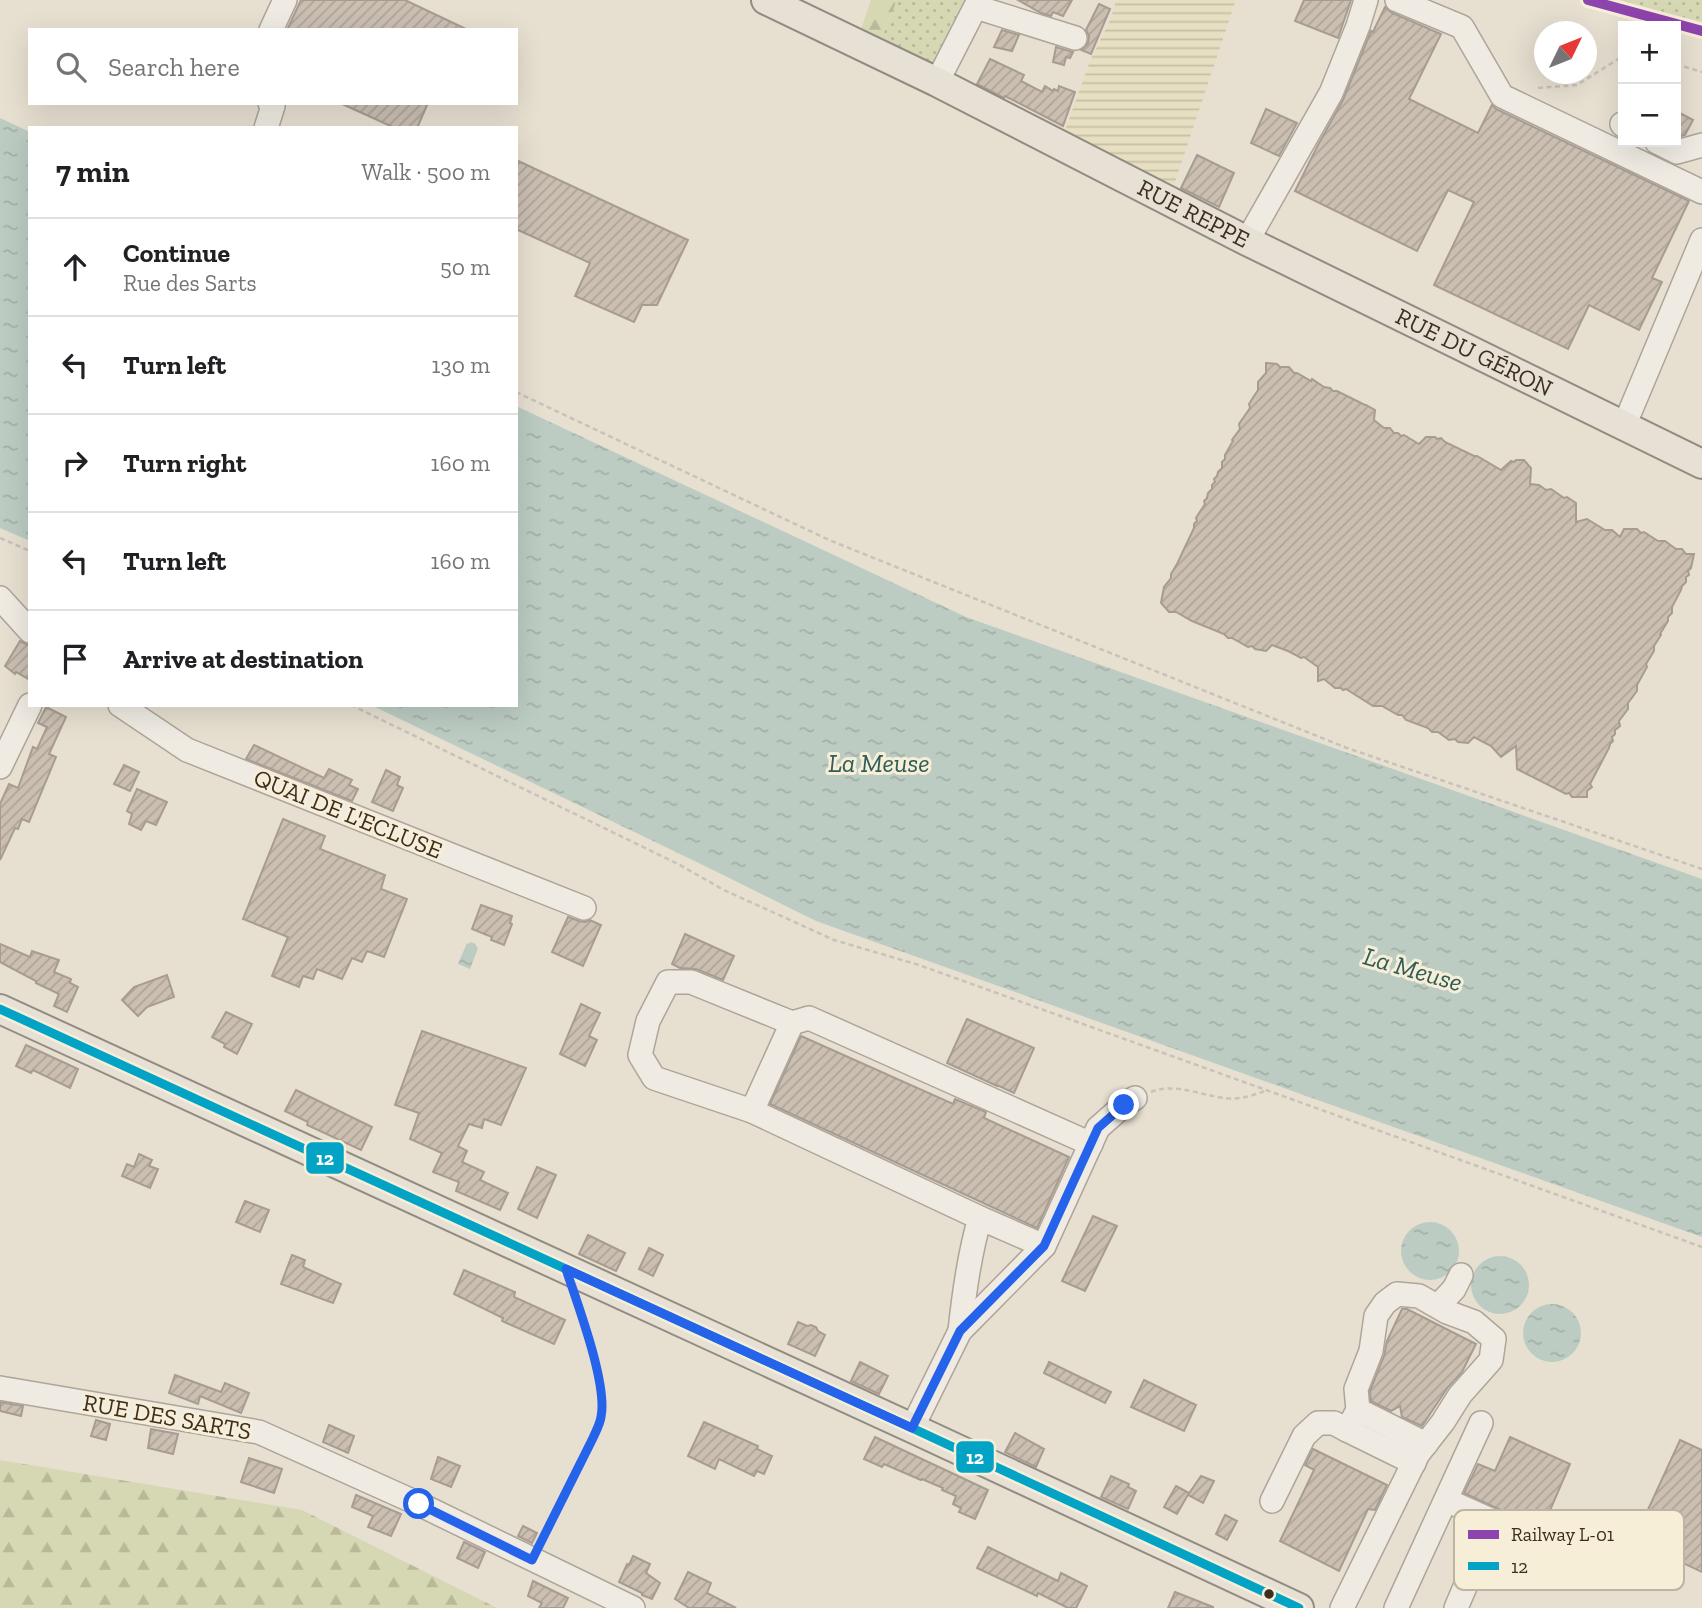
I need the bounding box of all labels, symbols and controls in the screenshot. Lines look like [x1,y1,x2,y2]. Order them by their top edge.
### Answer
north arrow [1534,21,1597,84]
map controls [1618,21,1681,147]
button: + [1618,21,1681,84]
search box [28,28,518,105]
icon: search [52,48,90,86]
text: Search here [108,51,240,83]
button: − [1618,84,1681,147]
text: 7 min [56,154,130,190]
text: Walk · 500 m [362,158,490,186]
street label: RUE REPPE [1133,173,1255,254]
text: Continue [123,237,230,269]
icon: ahead [56,248,94,286]
text: 50 m [440,253,490,281]
text: Rue des Sarts [123,269,257,297]
street label: RUE DU GÉRON [1391,301,1558,403]
icon: left [56,346,94,384]
text: Turn left [123,349,226,381]
text: 130 m [432,351,490,379]
icon: right [56,444,94,482]
text: Turn right [123,447,246,479]
text: 160 m [431,449,490,477]
icon: left [56,542,94,580]
text: Turn left [123,545,226,577]
text: 160 m [431,547,490,575]
icon: arrive [56,640,94,678]
text: Arrive at destination [123,643,363,675]
water label: La Meuse [828,747,930,779]
street label: QUAI DE L'ECLUSE [250,762,447,865]
water label: La Meuse [1360,940,1466,998]
route end [1108,1089,1139,1120]
line badge: 12 [305,1141,345,1175]
text: 12 [316,1147,334,1170]
street label: RUE DES SARTS [81,1387,254,1446]
line badge: 12 [955,1440,995,1474]
text: 12 [966,1446,984,1469]
route start [403,1488,434,1519]
legend [1454,1510,1684,1590]
text: Railway L-01 [1511,1523,1614,1546]
text: 12 [1511,1555,1528,1578]
unlabelled marker [1262,1587,1276,1601]

